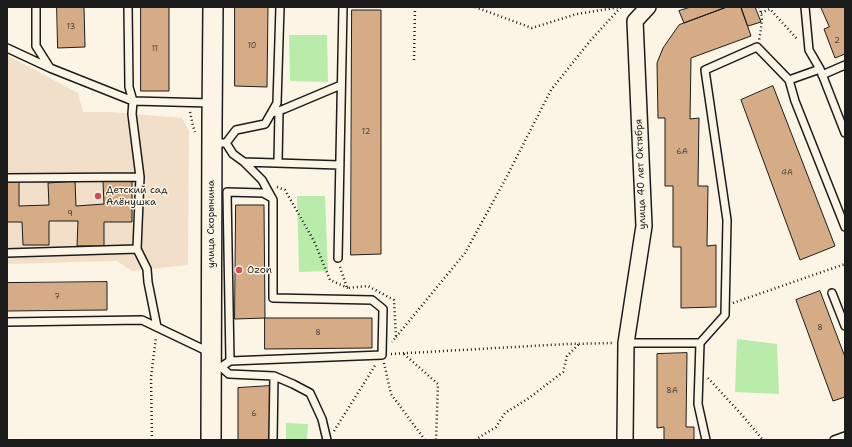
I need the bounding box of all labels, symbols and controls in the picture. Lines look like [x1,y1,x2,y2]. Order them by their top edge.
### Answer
house number: 13 [67,22,75,32]
house number: 2 [834,36,840,46]
house number: 10 [248,41,256,51]
house number: 11 [152,44,158,54]
street label: улица 40 лет Октября [633,119,649,229]
house number: 12 [362,127,370,137]
house number: 6А [676,147,688,157]
house number: 4А [781,168,793,178]
street label: улица Скорынина [205,180,217,268]
place label: Детский сад Алёнушка [106,184,168,208]
marker: Детский сад Алёнушка [93,191,103,201]
house number: 9 [67,209,73,219]
place label: Ozon [247,264,272,276]
marker: Ozon [234,265,244,275]
house number: 7 [54,292,60,302]
house number: 8 [817,323,823,333]
house number: 8 [315,328,321,338]
house number: 8А [666,386,678,396]
house number: 6 [251,409,257,419]

